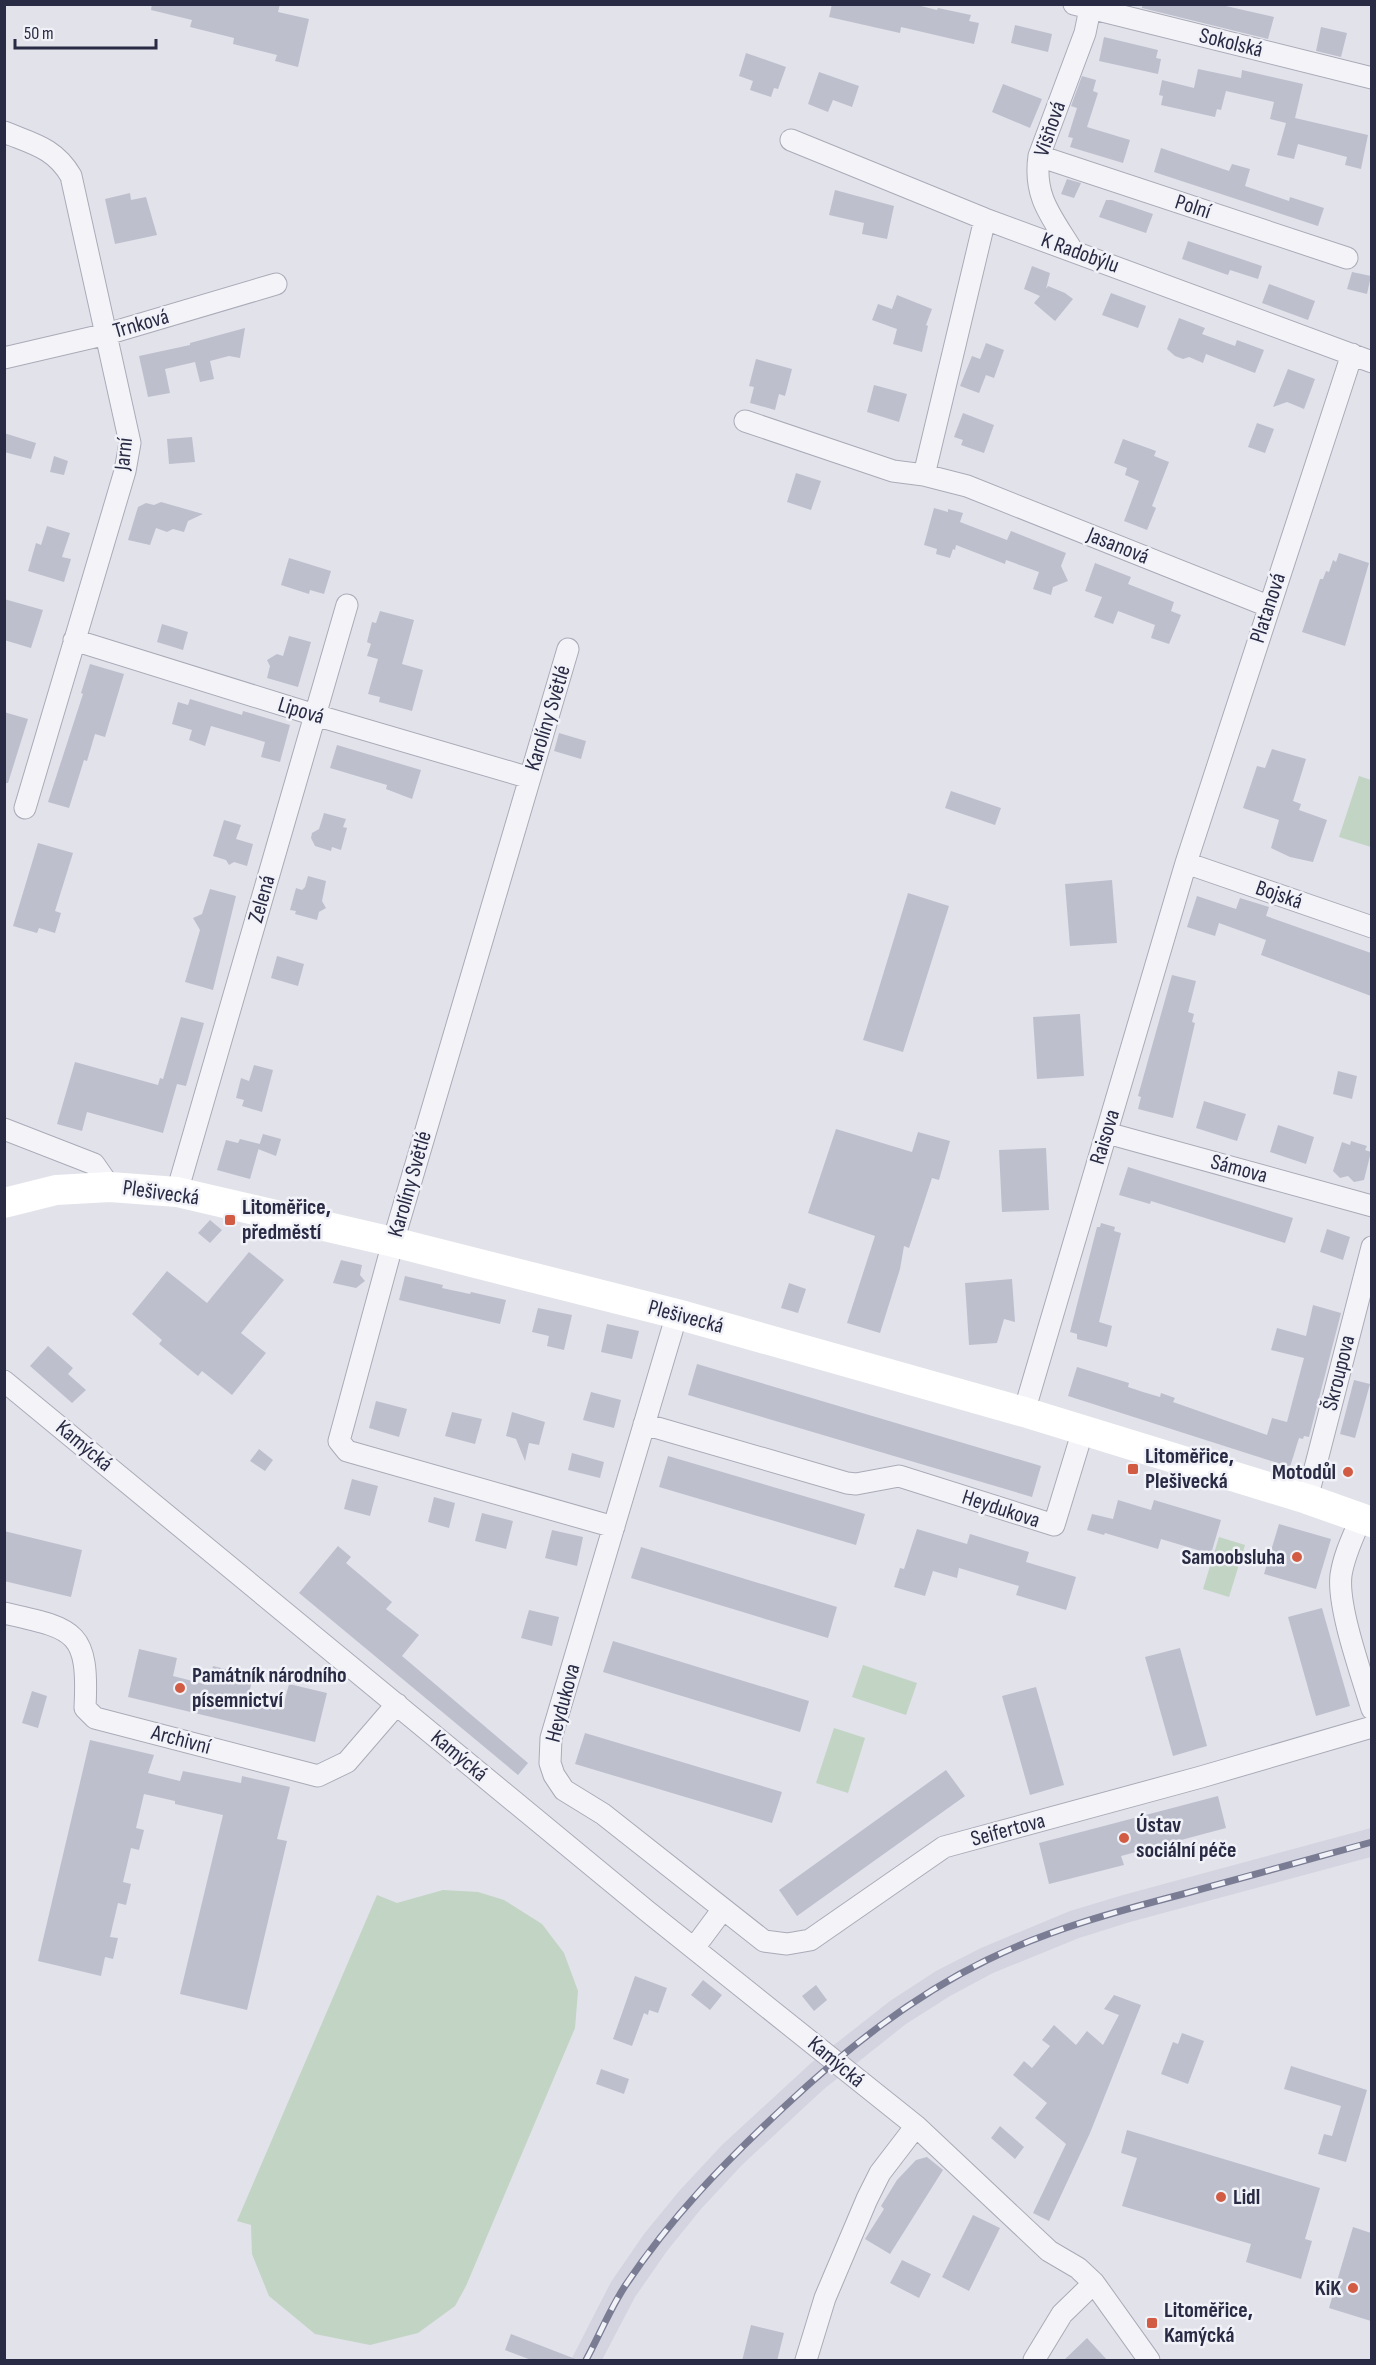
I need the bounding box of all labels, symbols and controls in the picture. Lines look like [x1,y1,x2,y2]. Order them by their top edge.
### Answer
scale bar [15,12,156,50]
street label: Sokolská [1196,22,1266,64]
text: 50 m [24,23,54,44]
street label: Višňová [1028,98,1072,160]
street label: Polní [1172,189,1215,226]
street label: K Radobýlu [1037,226,1123,280]
street label: Trnková [110,303,172,345]
street label: Jarní [109,435,139,473]
street label: Jasanová [1082,521,1153,571]
street label: Platanová [1244,570,1292,646]
street label: Karolíny Světlé [519,662,577,774]
street label: Lipová [275,691,327,731]
street label: Zelená [242,872,282,926]
street label: Bojská [1252,874,1306,916]
street label: Raisova [1084,1106,1126,1168]
street label: Karolíny Světlé [382,1128,438,1240]
street label: Sámova [1208,1149,1270,1189]
street label: Plešivecká [121,1174,201,1212]
place label: Litoměřice, předměstí [242,1194,331,1246]
marker: Litoměřice, předměstí [223,1213,237,1227]
street label: Plešivecká [645,1294,727,1340]
street label: Škroupova [1317,1332,1361,1414]
street label: Kamýcká [50,1414,118,1478]
place label: Litoměřice, Plešivecká [1145,1443,1234,1495]
place label: Motodůl [1272,1459,1336,1486]
marker: Litoměřice, Plešivecká [1126,1462,1140,1476]
marker: Motodůl [1341,1465,1355,1479]
street label: Heydukova [959,1484,1043,1534]
place label: Samoobsluha [1181,1544,1285,1571]
marker: Samoobsluha [1290,1550,1304,1564]
street label: Heydukova [540,1661,586,1745]
place label: Památník národního písemnictví [192,1662,347,1714]
marker: Památník národního písemnictví [173,1681,187,1695]
street label: Archivní [147,1719,214,1761]
street label: Kamýcká [425,1724,493,1788]
street label: Seifertova [968,1807,1048,1853]
place label: Ústav sociální péče [1136,1812,1237,1864]
marker: Ústav sociální péče [1117,1831,1131,1845]
street label: Kamýcká [802,2030,870,2094]
place label: Lidl [1233,2184,1260,2211]
marker: Lidl [1214,2190,1228,2204]
place label: KiK [1315,2275,1341,2302]
marker: KiK [1346,2281,1360,2295]
place label: Litoměřice, Kamýcká [1164,2297,1253,2349]
marker: Litoměřice, Kamýcká [1145,2316,1159,2330]

